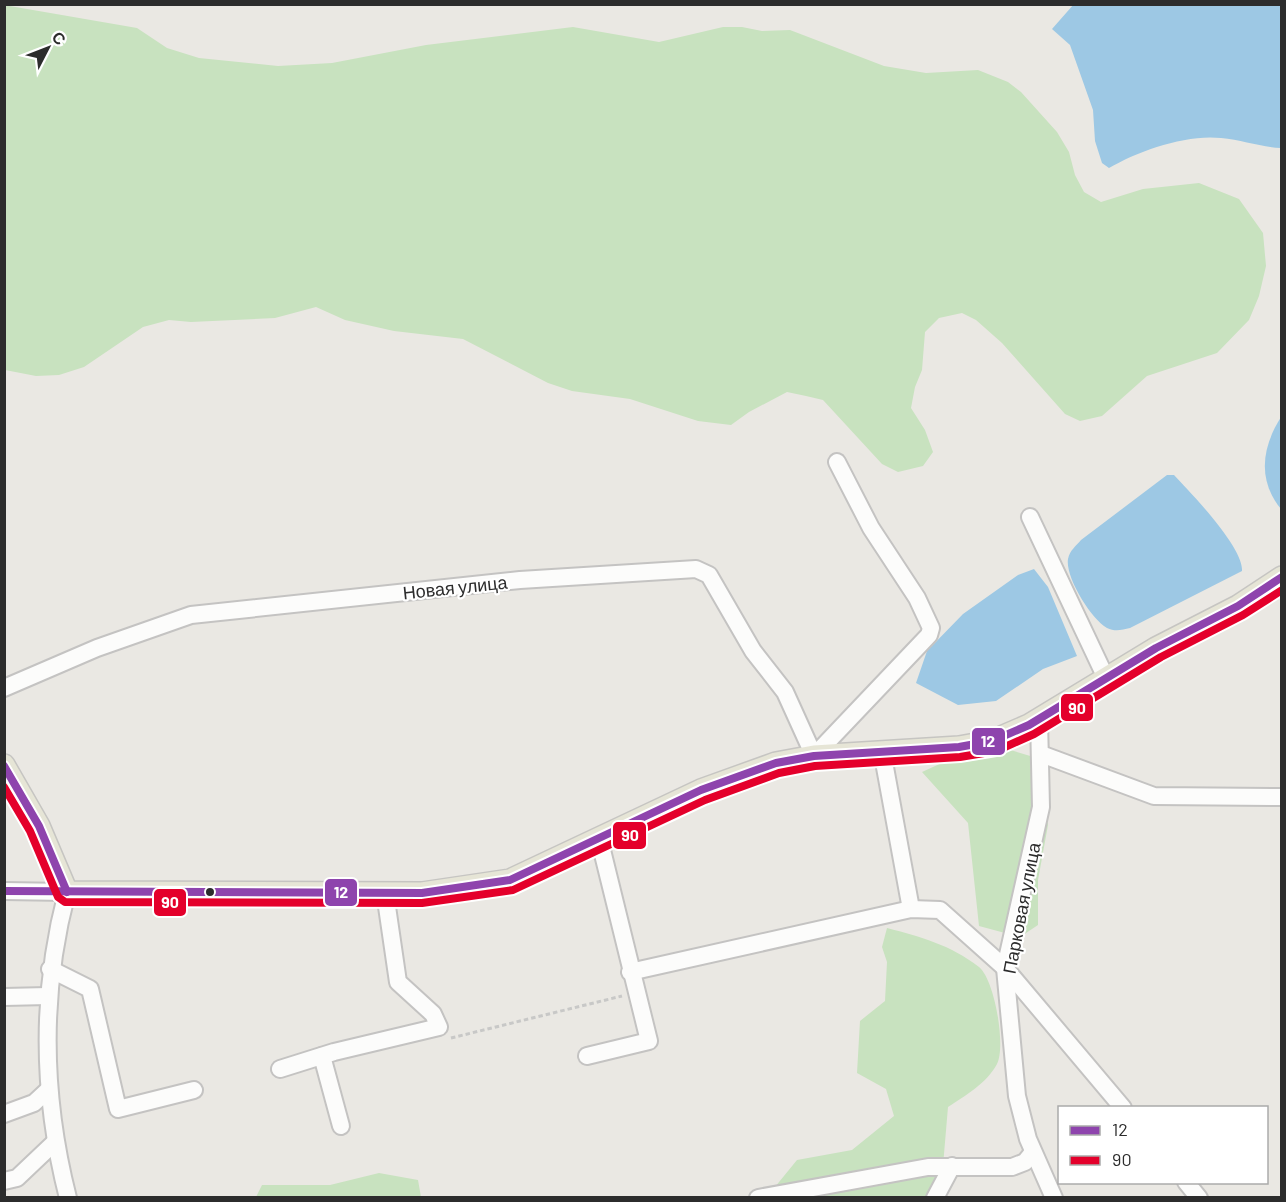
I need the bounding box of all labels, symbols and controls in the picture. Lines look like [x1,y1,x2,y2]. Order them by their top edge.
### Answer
north arrow [18,18,78,78]
text: С [49,27,71,49]
street label: Новая улица [402,570,509,603]
line badge: 90 [1060,693,1094,722]
text: 90 [1068,698,1086,717]
line badge: 12 [971,727,1006,756]
text: 12 [981,731,995,750]
line badge: 90 [612,821,647,850]
text: 90 [621,825,639,844]
street label: Парковая улица [997,840,1045,975]
line badge: 12 [324,878,358,907]
text: 12 [334,882,348,901]
unlabelled marker [204,886,216,898]
line badge: 90 [153,888,187,917]
text: 90 [161,892,179,911]
legend [1058,1106,1268,1184]
text: 12 [1112,1118,1128,1140]
text: 90 [1112,1148,1132,1170]

